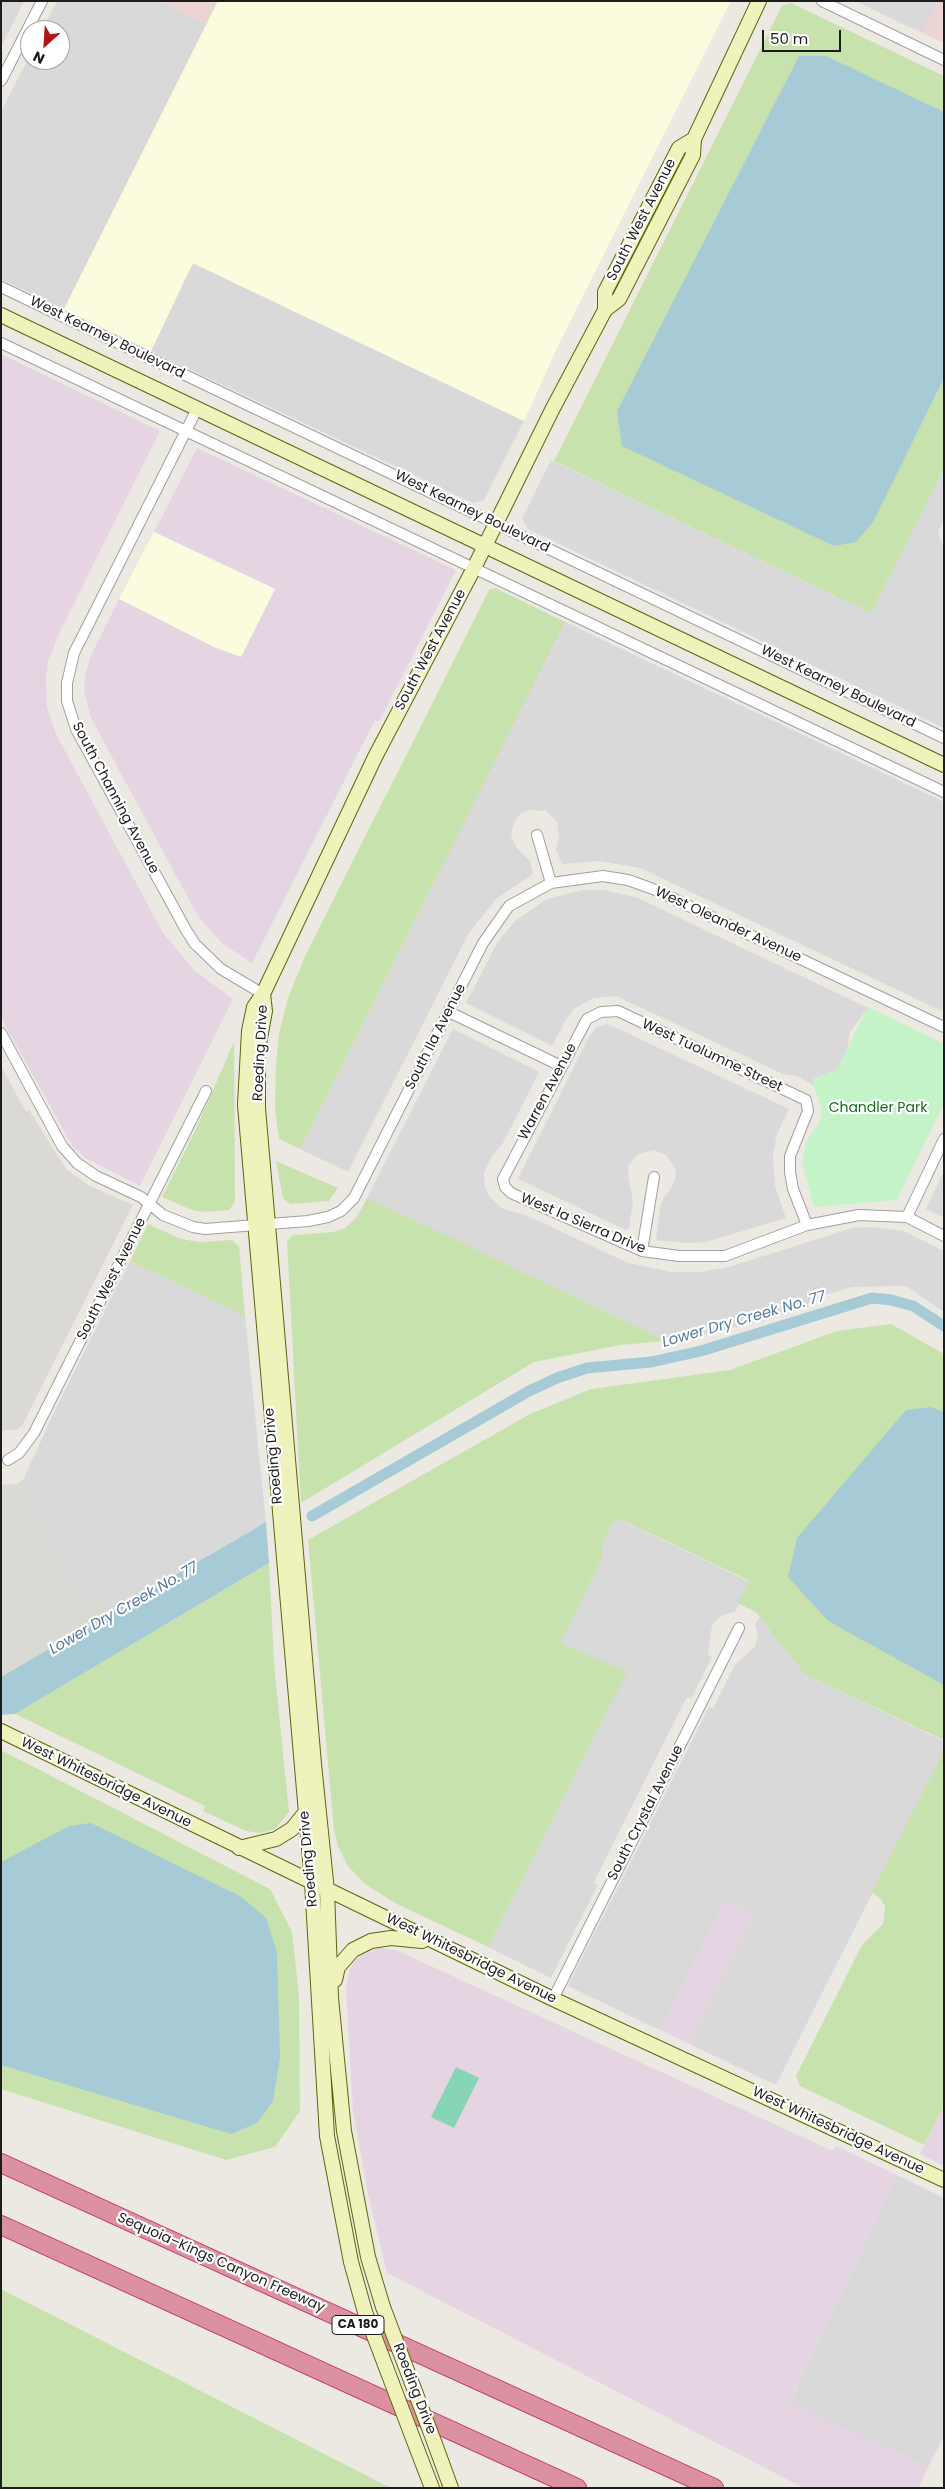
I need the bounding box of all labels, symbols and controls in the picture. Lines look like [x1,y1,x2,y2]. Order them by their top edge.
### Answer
north arrow [20,20,70,70]
scale bar [765,20,844,52]
text: 50 m [770,28,808,49]
text: N [30,46,48,69]
street label: South West Avenue [604,156,680,284]
street label: West Kearney Boulevard [27,293,187,383]
street label: West Kearney Boulevard [392,467,552,557]
street label: South West Avenue [392,586,470,714]
street label: West Kearney Boulevard [758,642,918,732]
street label: South Channing Avenue [68,719,162,877]
street label: West Oleander Avenue [652,884,804,966]
street label: South Ila Avenue [402,981,470,1093]
street label: Roeding Drive [250,1004,272,1102]
street label: West Tuolumne Street [639,1016,785,1096]
street label: Warren Avenue [515,1041,581,1143]
park label: Chandler Park [829,1100,927,1116]
street label: West la Sierra Drive [518,1190,648,1258]
street label: South West Avenue [74,1215,150,1343]
water label: Lower Dry Creek No. 77 [660,1288,828,1352]
street label: Roeding Drive [261,1407,287,1505]
water label: Lower Dry Creek No. 77 [46,1559,202,1659]
street label: West Whitesbridge Avenue [18,1734,194,1832]
street label: South Crystal Avenue [605,1743,687,1883]
street label: Roeding Drive [296,1810,322,1908]
street label: West Whitesbridge Avenue [383,1910,559,2008]
street label: West Whitesbridge Avenue [749,2084,927,2178]
street label: Sequoia–Kings Canyon Freeway [115,2210,327,2316]
road number: CA 180 [332,2316,384,2334]
street label: Roeding Drive [389,2341,439,2437]

